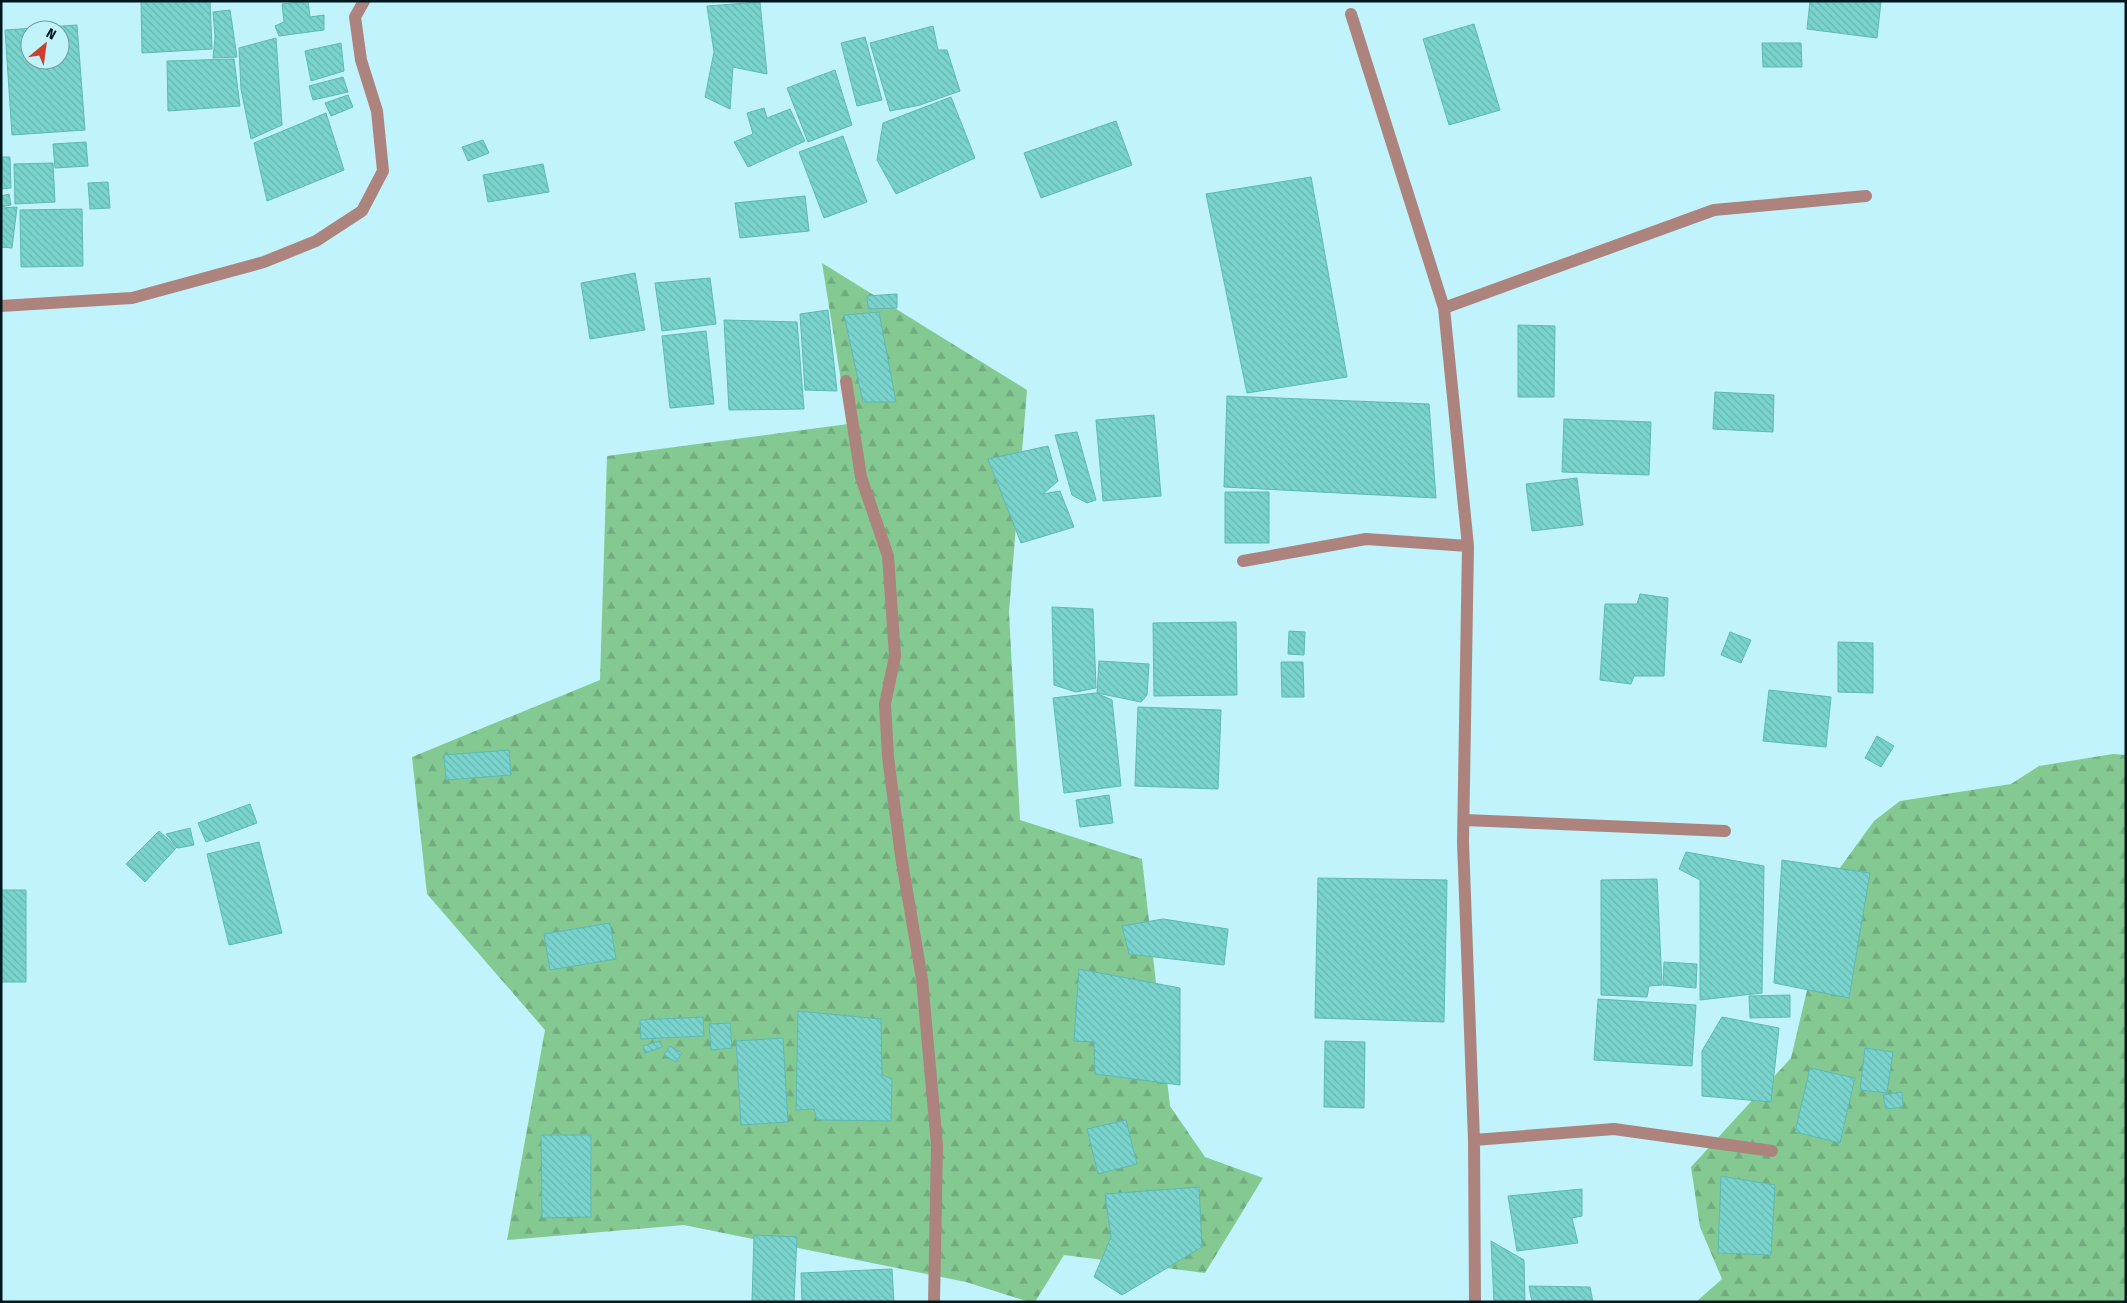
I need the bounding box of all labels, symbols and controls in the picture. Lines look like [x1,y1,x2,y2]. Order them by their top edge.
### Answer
north arrow [20,20,70,70]
text: N [43,25,59,44]

